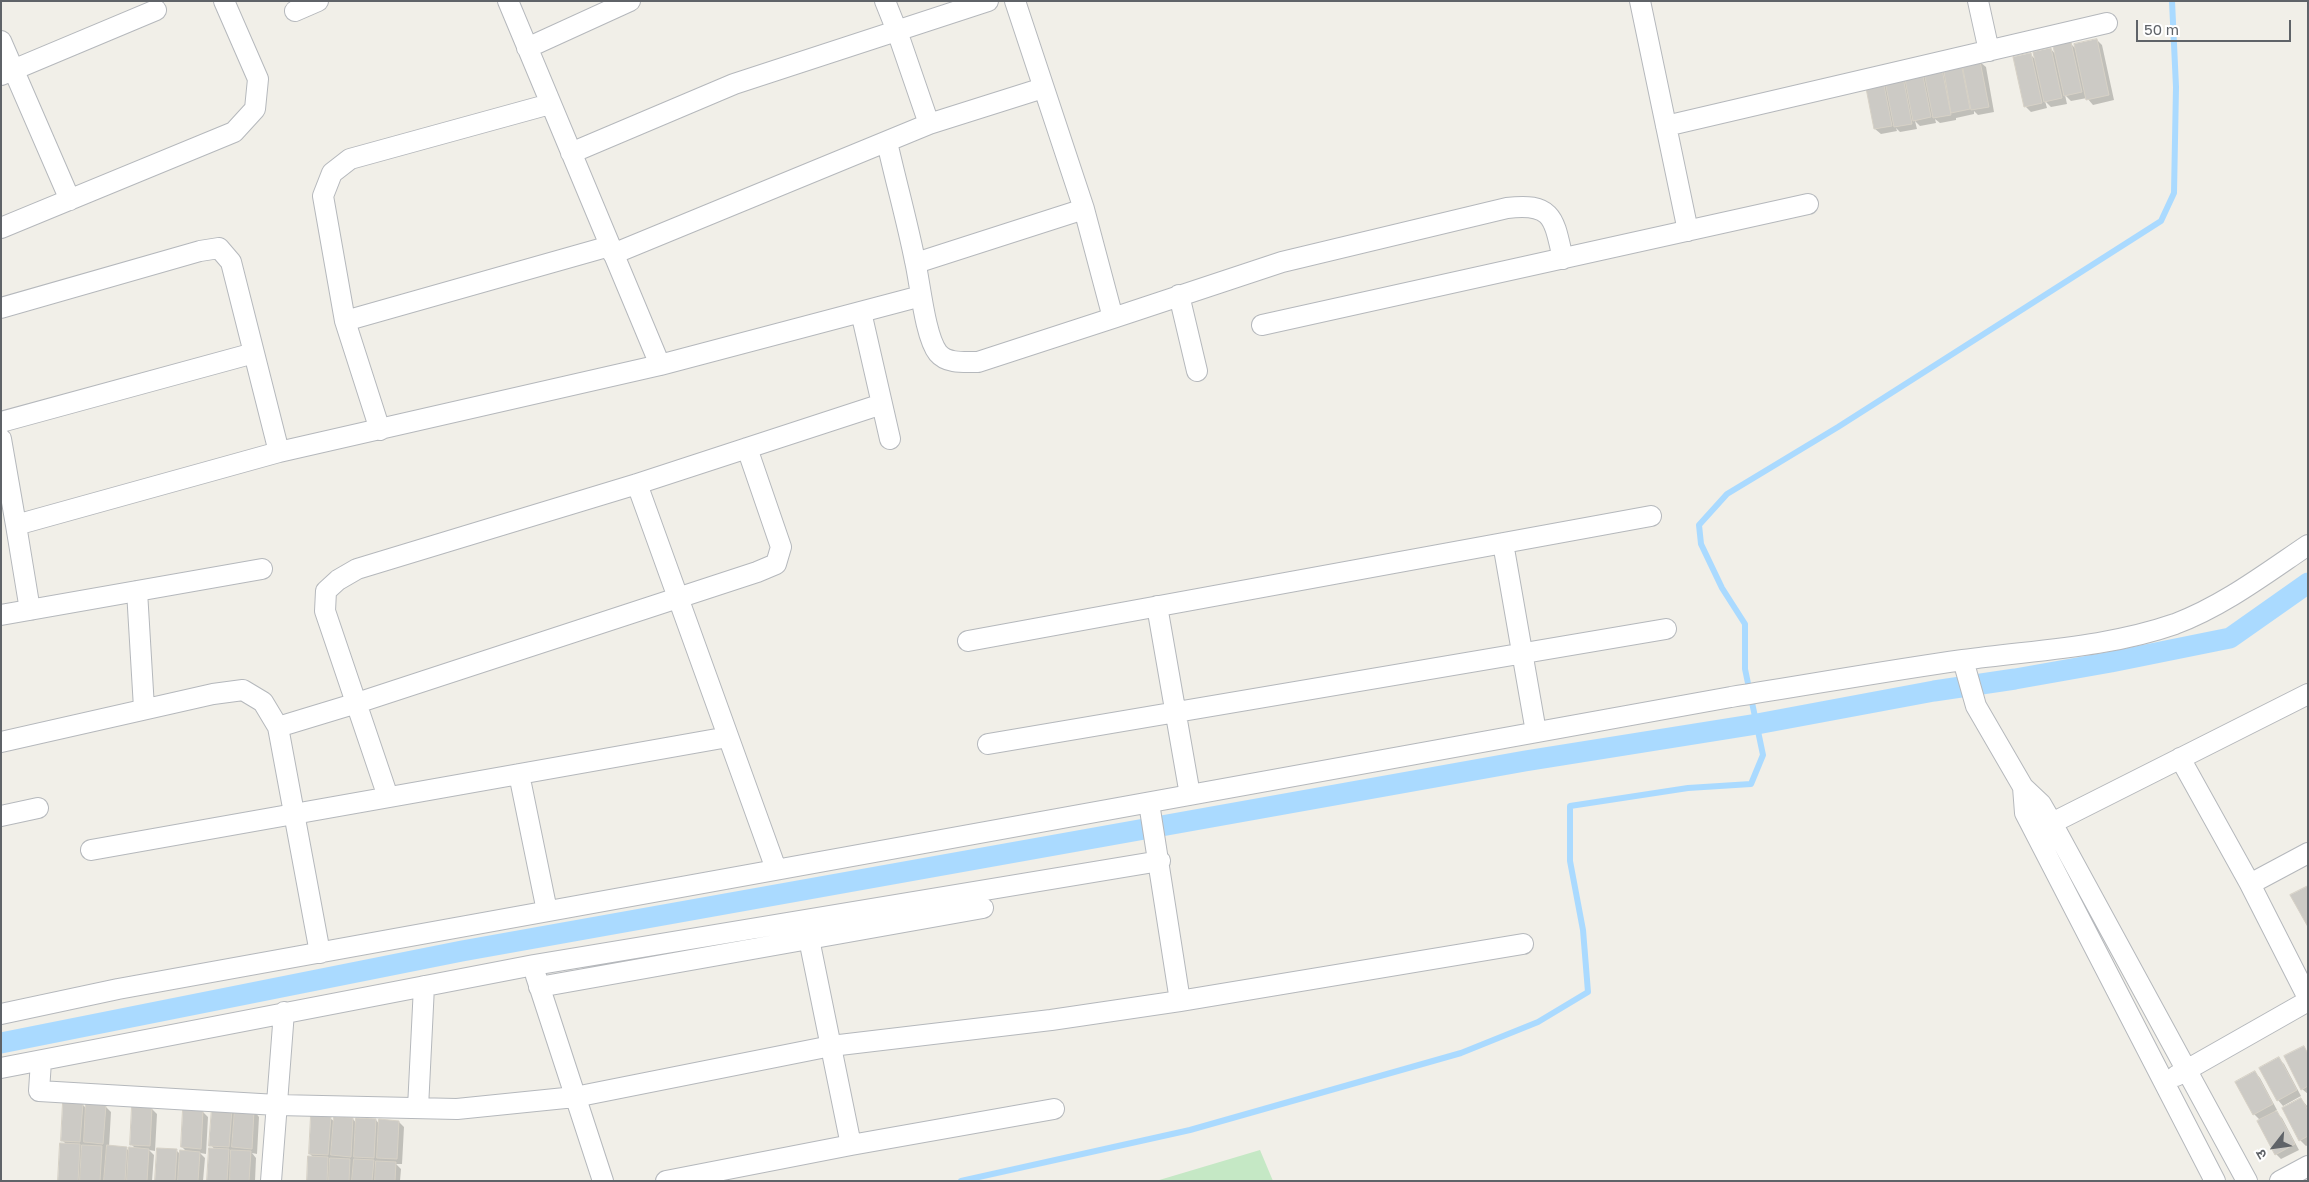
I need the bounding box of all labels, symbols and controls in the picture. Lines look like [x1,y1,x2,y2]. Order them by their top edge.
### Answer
scale bar [2139,10,2294,42]
text: 50 m [2144,20,2179,38]
north arrow [2249,1122,2299,1172]
text: उ [2251,1147,2270,1163]

